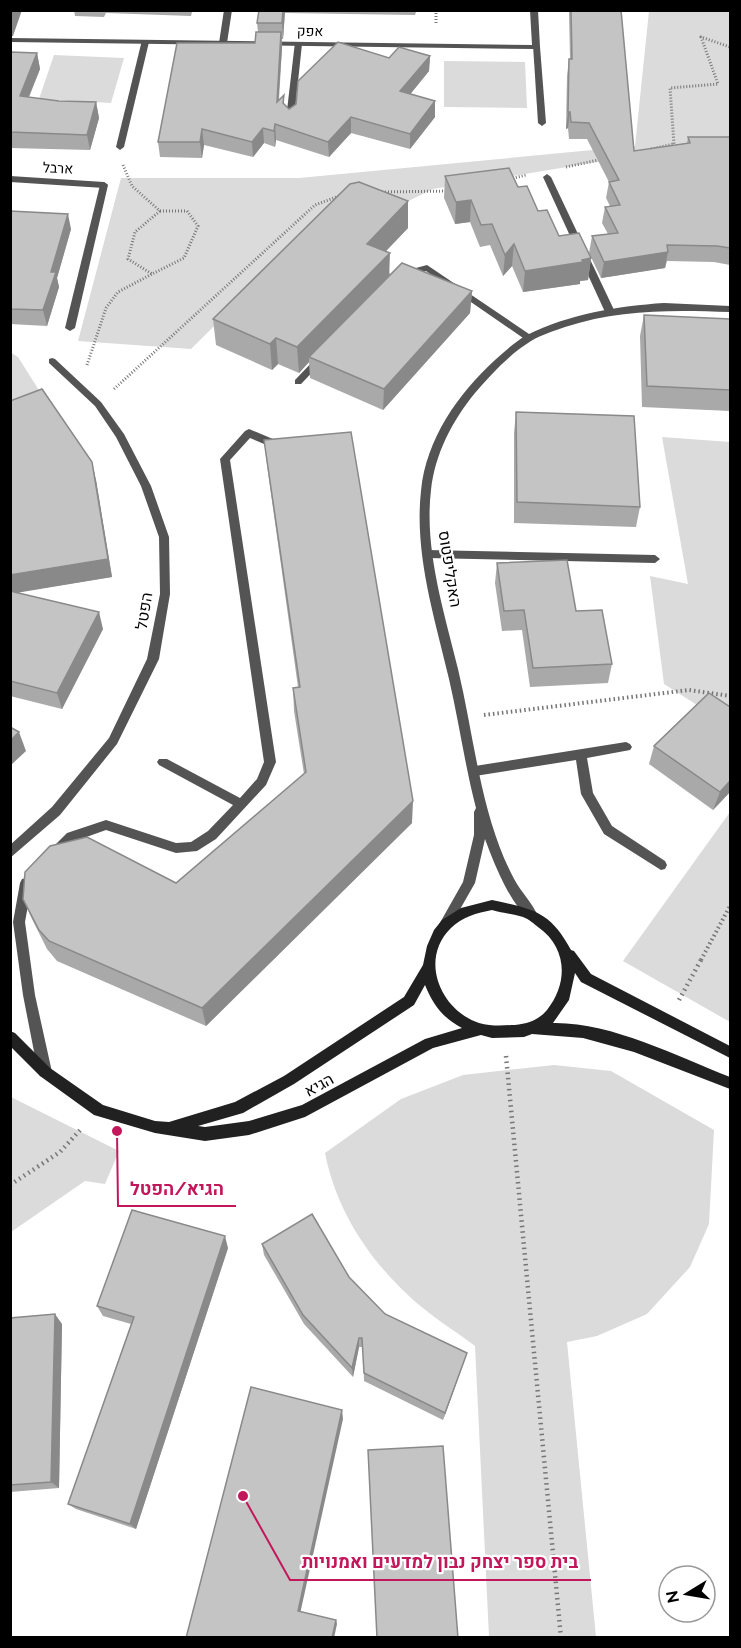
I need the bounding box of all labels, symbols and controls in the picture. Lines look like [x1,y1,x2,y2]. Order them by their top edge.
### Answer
street label: אפק [297,23,323,39]
street label: ארבל [42,159,74,177]
street label: האקליפטוס [435,529,465,609]
street label: הפטל [132,591,156,631]
street label: הגיא [301,1069,337,1101]
callout: הגיא/הפטל [118,1170,236,1206]
text: הגיא/הפטל [130,1178,224,1199]
callout: בית ספר יצחק נבון למדעים ואמנויות [290,1544,591,1580]
text: בית ספר יצחק נבון למדעים ואמנויות [302,1551,578,1572]
north arrow [657,1564,717,1624]
text: N [662,1589,683,1605]

